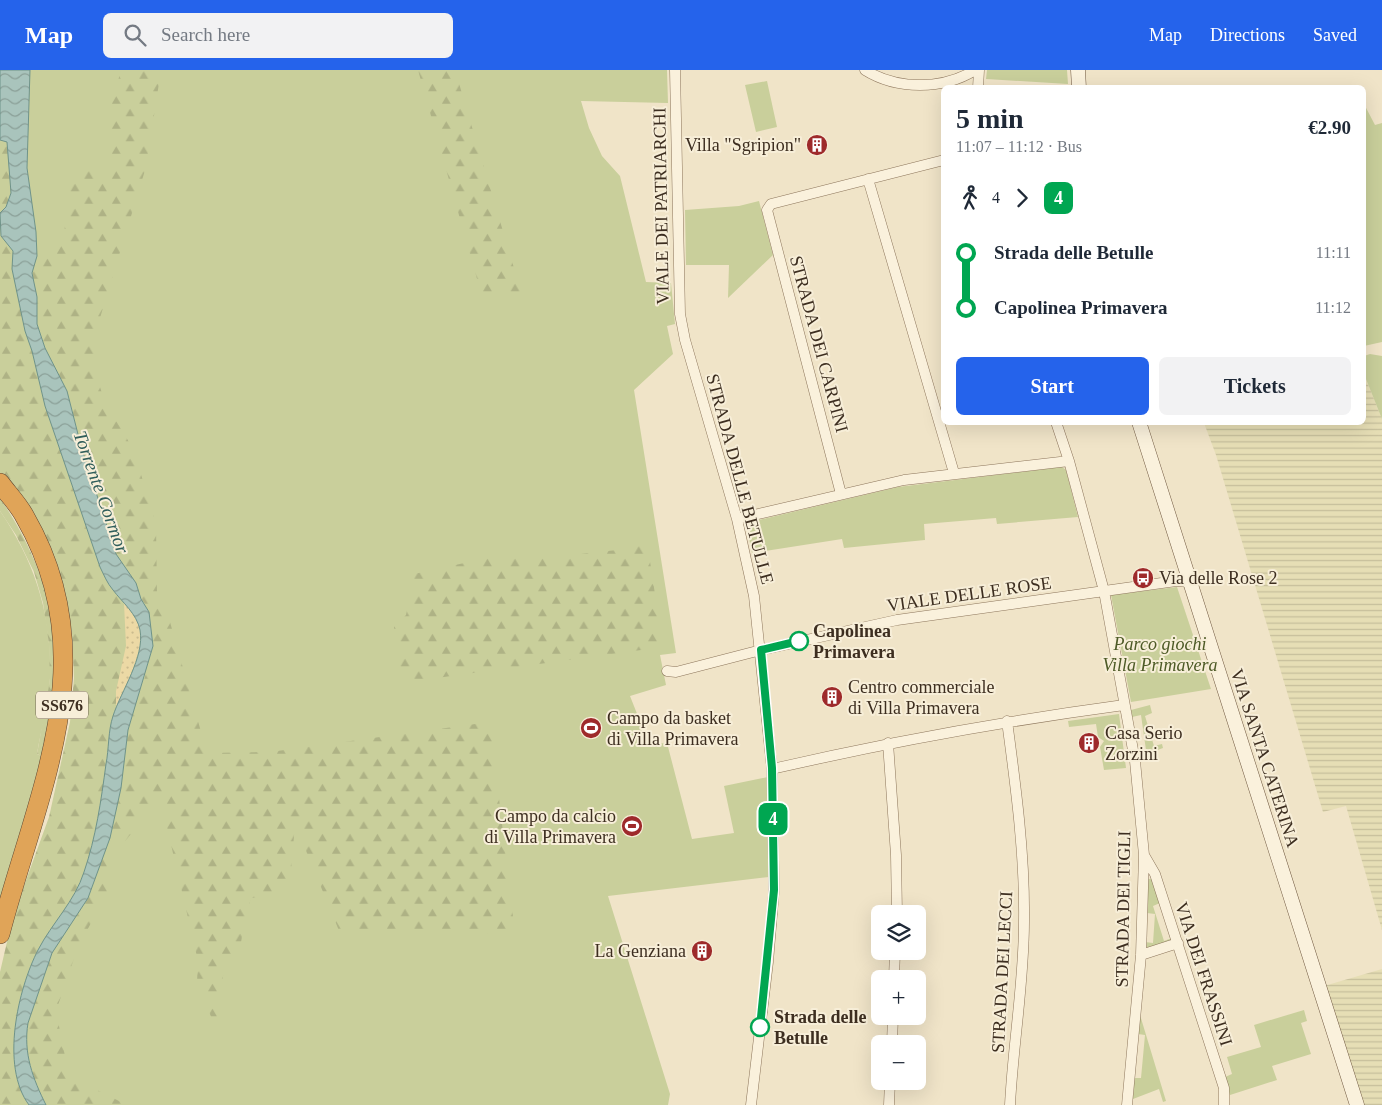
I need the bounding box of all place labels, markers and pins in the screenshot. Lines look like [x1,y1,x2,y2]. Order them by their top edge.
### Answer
building icon: Villa "Sgripion" [805,133,829,157]
place label: Villa "Sgripion" [685,135,801,155]
bus stop icon: Via delle Rose 2 [1131,566,1155,590]
place label: Via delle Rose 2 [1159,568,1277,588]
place label: Capolinea Primavera [813,621,895,662]
marker: Capolinea Primavera [789,631,809,651]
place label: Centro commerciale di Villa Primavera [848,677,994,718]
building icon: Centro commerciale di Villa Primavera [820,685,844,709]
place label: Campo da basket di Villa Primavera [607,708,739,749]
sports icon: Campo da basket di Villa Primavera [579,716,603,740]
place label: Casa Serio Zorzini [1105,723,1182,764]
building icon: Casa Serio Zorzini [1077,731,1101,755]
place label: Campo da calcio di Villa Primavera [484,806,616,847]
sports icon: Campo da calcio di Villa Primavera [620,814,644,838]
building icon: La Genziana [690,939,714,963]
place label: La Genziana [595,941,686,961]
place label: Strada delle Betulle [774,1007,867,1048]
marker: Strada delle Betulle [750,1017,770,1037]

